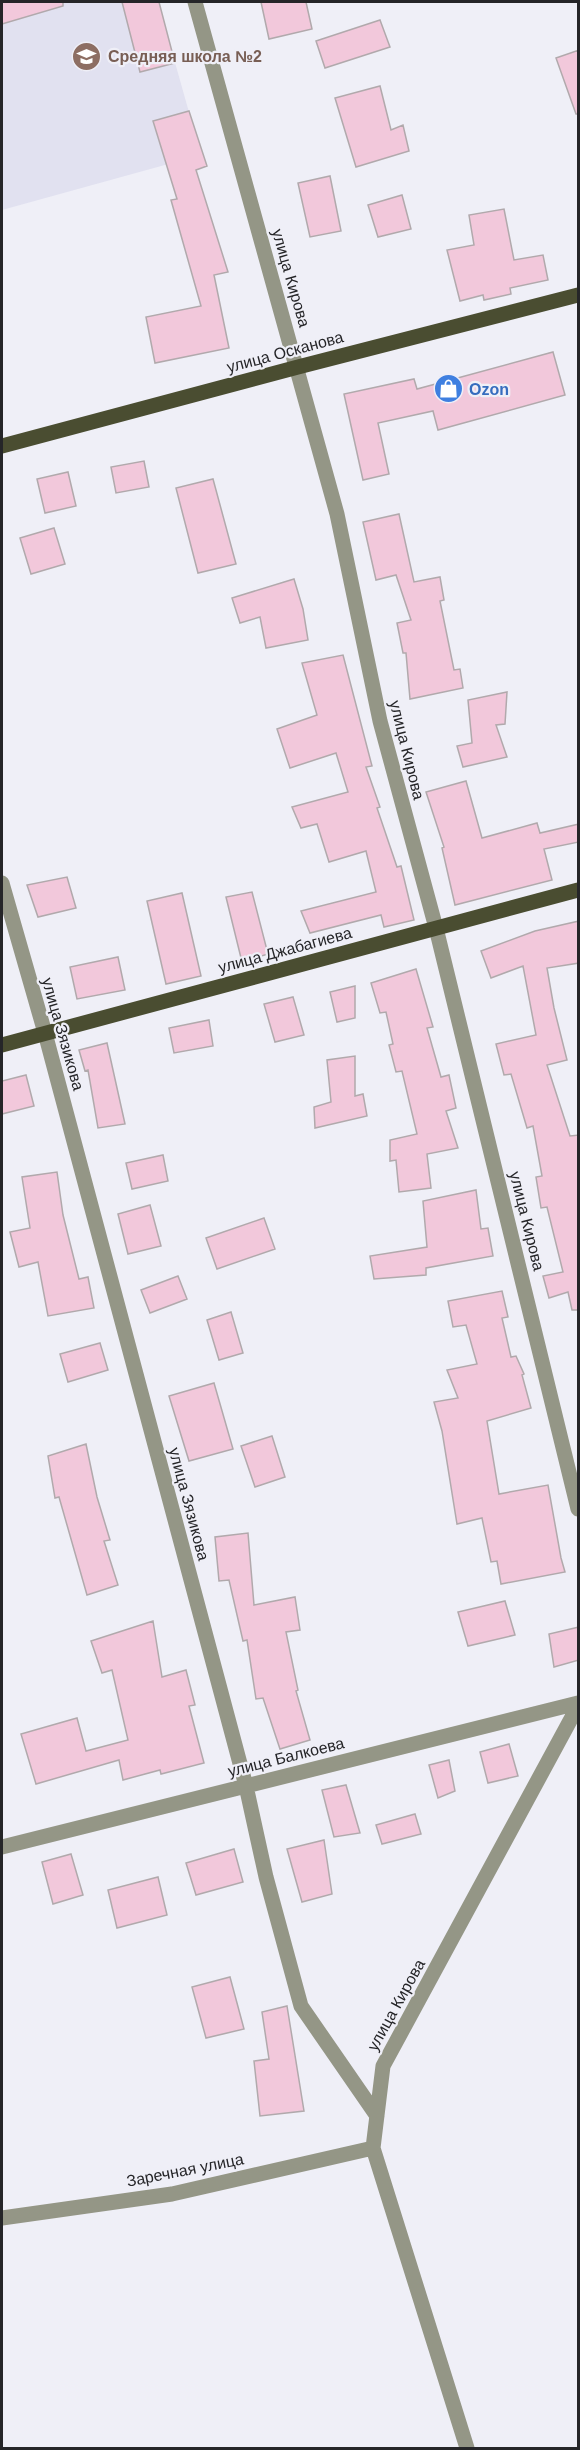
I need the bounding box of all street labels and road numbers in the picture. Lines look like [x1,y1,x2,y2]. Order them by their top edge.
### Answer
street label: улица Кирова [269,227,313,329]
street label: улица Осканова [225,328,345,376]
street label: улица Кирова [386,699,428,801]
street label: улица Джабагиева [216,924,354,976]
street label: улица Зязикова [39,976,87,1092]
street label: улица Кирова [506,1170,548,1272]
street label: улица Зязикова [166,1446,212,1562]
street label: улица Балкоева [226,1734,346,1780]
street label: улица Кирова [364,1956,428,2054]
street label: Заречная улица [125,2150,245,2190]

